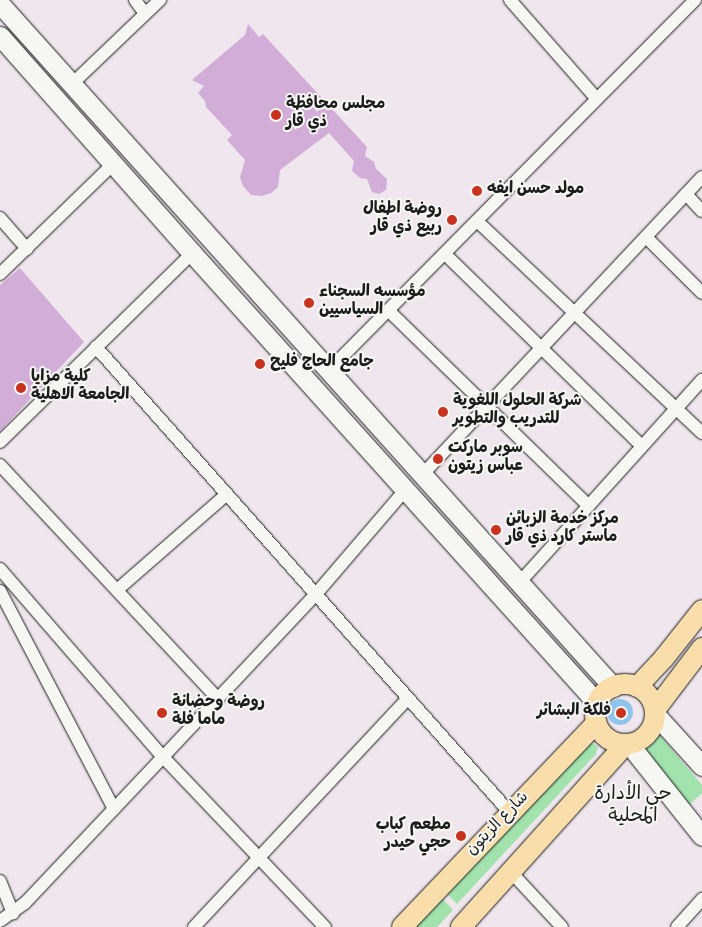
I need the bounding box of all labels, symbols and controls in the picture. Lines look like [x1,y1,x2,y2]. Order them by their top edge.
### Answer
place label: مجلس محافظة ذي قار [286,96,385,134]
marker: مجلس محافظة ذي قار [270,109,282,121]
place label: مولد حسن ايفه [487,181,584,201]
marker: مولد حسن ايفه [471,185,483,197]
place label: روضة اطفال ربيع ذي قار [363,201,442,239]
marker: روضة اطفال ربيع ذي قار [446,214,458,226]
place label: مؤسسه السجناء السياسيين [319,284,426,322]
marker: مؤسسه السجناء السياسيين [303,297,315,309]
place label: جامع الحاج فليح [270,354,374,374]
marker: جامع الحاج فليح [254,358,266,370]
place label: كلية مزايا الجامعة الاهلية [31,369,129,407]
marker: كلية مزايا الجامعة الاهلية [15,382,27,394]
place label: شركة الحلول اللغوية للتدريب والتطوير [453,393,582,431]
marker: شركة الحلول اللغوية للتدريب والتطوير [437,406,449,418]
place label: سوبر ماركت عباس زيتون [448,440,523,478]
marker: سوبر ماركت عباس زيتون [432,453,444,465]
place label: مركز خدمة الزبائن ماستر كارد ذي قار [506,511,619,549]
marker: مركز خدمة الزبائن ماستر كارد ذي قار [490,524,502,536]
place label: روضة وحضانة ماما فلة [172,694,265,732]
place label: فلكة البشائر [537,703,611,723]
marker: روضة وحضانة ماما فلة [156,707,168,719]
marker: فلكة البشائر [615,707,627,719]
district label: حي الأدارة المحلية [594,785,672,829]
street label: شارع الزيتون [464,789,534,861]
place label: مطعم كباب حجي حيدر [376,817,451,855]
marker: مطعم كباب حجي حيدر [455,830,467,842]

